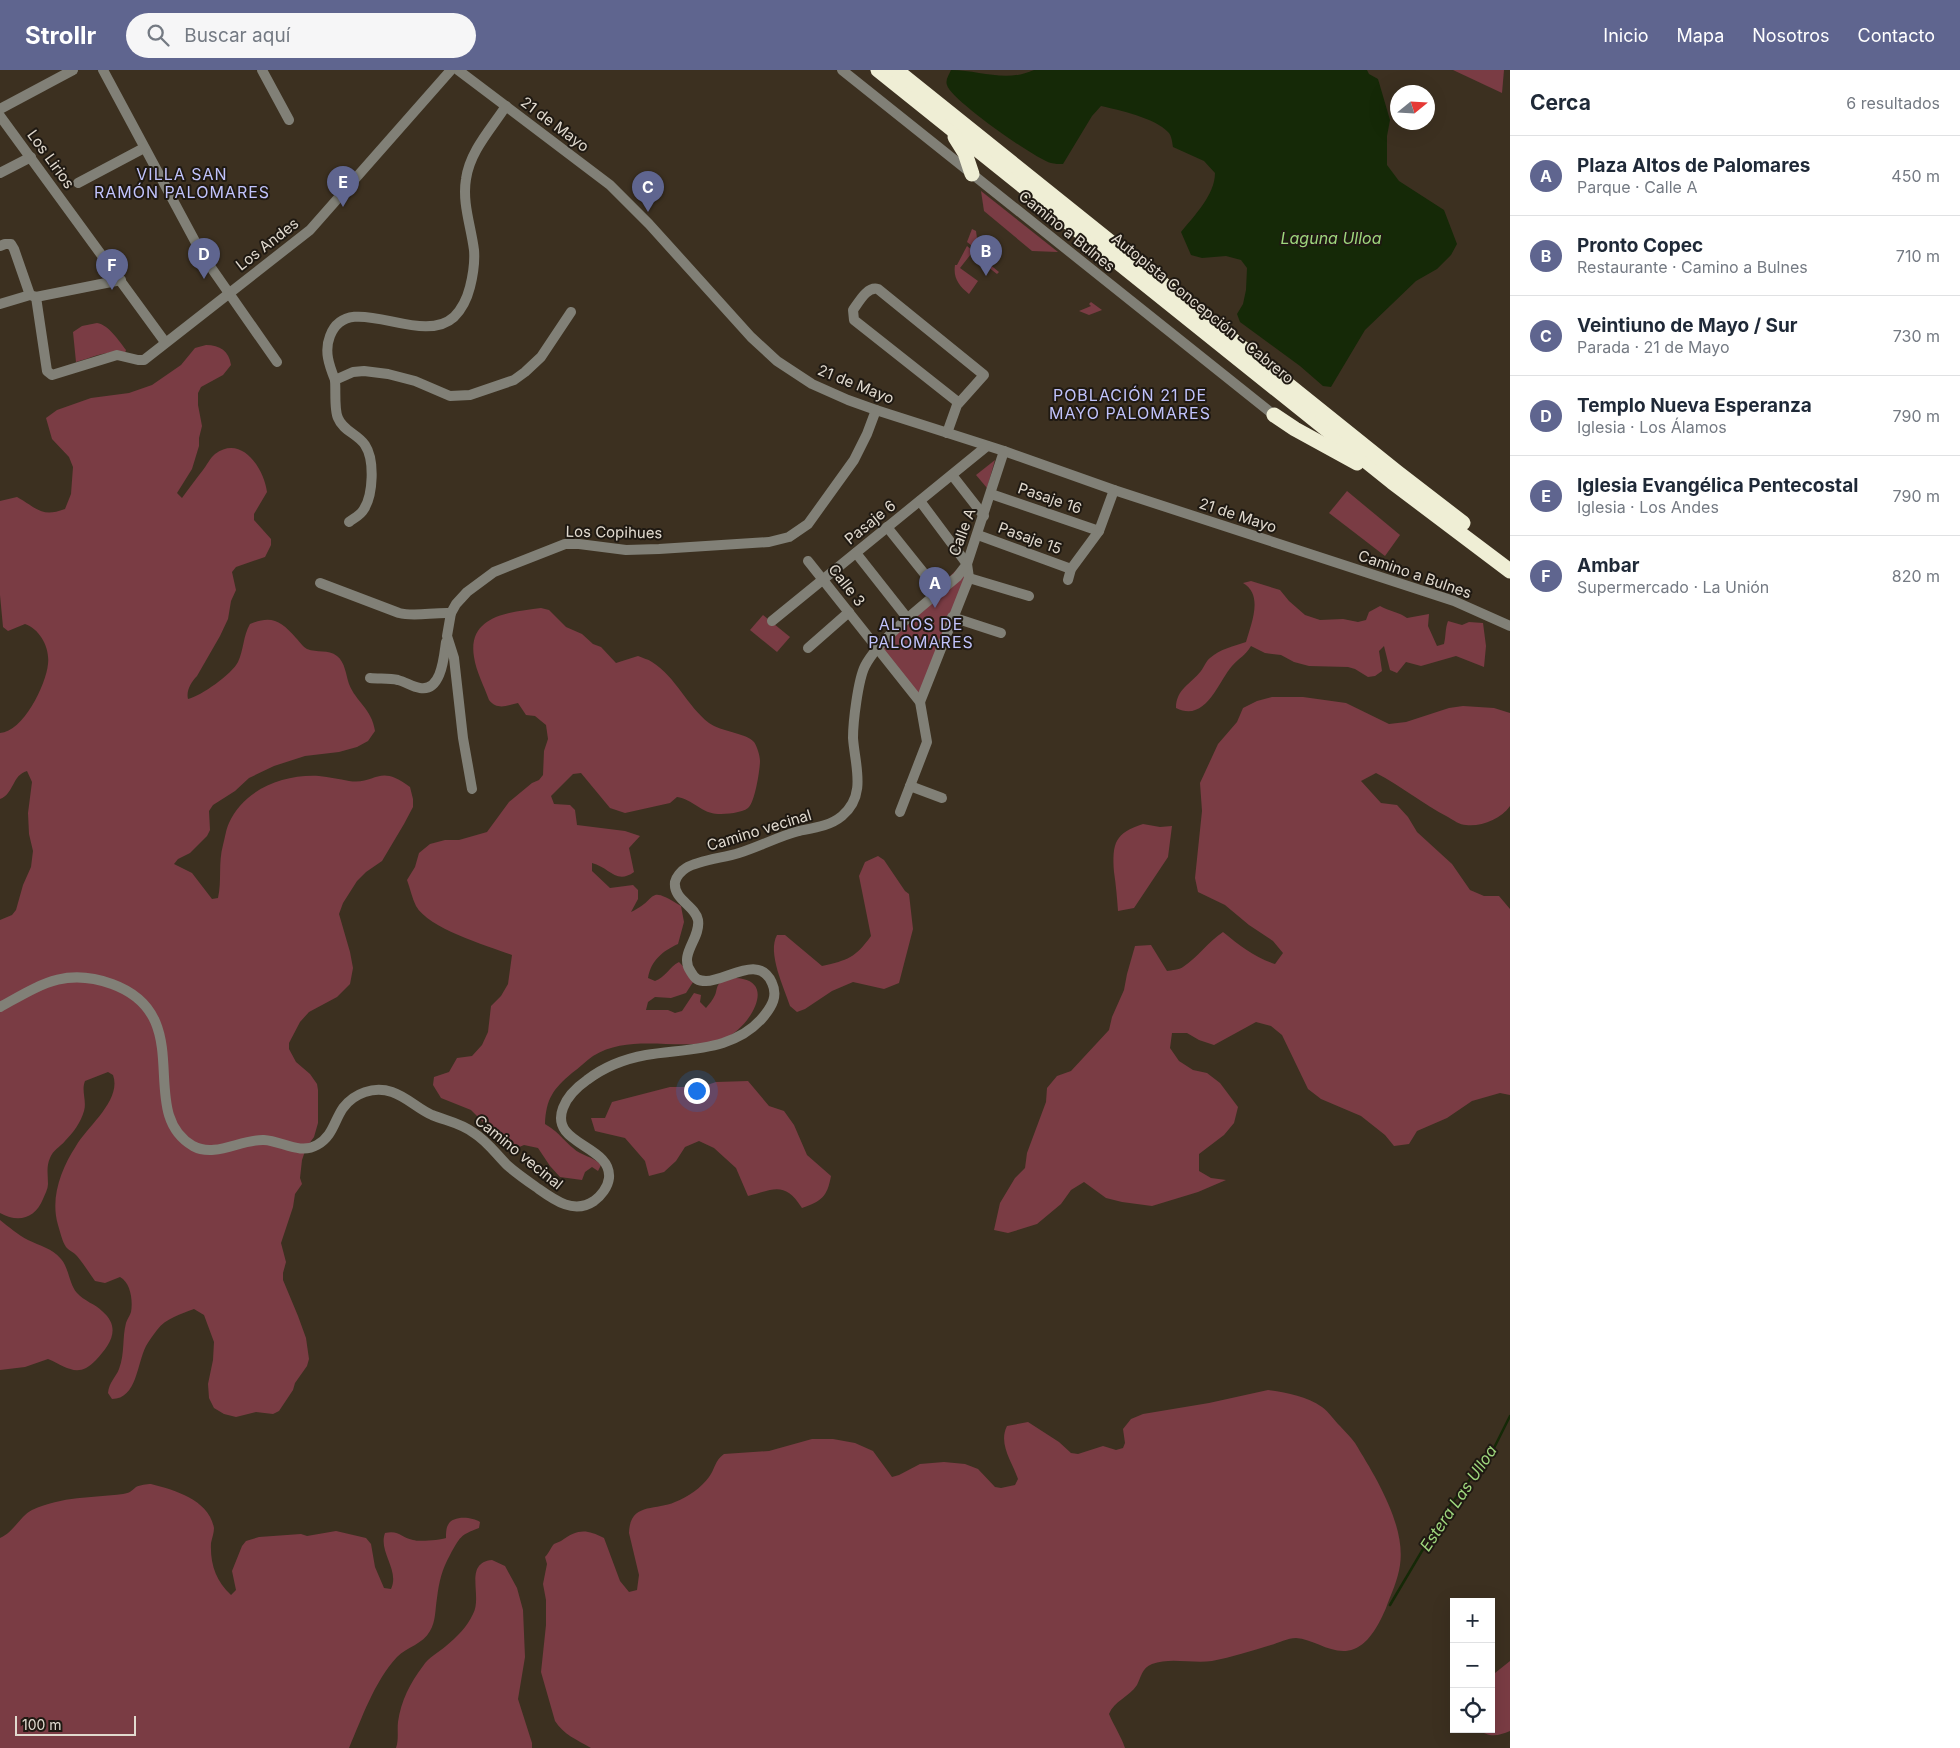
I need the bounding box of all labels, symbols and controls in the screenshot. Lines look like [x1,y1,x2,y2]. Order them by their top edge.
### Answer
search box [126,13,476,58]
text: Strollr [25,21,96,50]
icon: search [144,21,172,49]
text: Buscar aquí [184,24,290,47]
text: Inicio [1603,25,1649,46]
text: Mapa [1677,25,1724,46]
text: Nosotros [1752,25,1830,46]
text: Contacto [1858,25,1935,46]
north arrow [1390,85,1435,130]
text: Cerca [1530,90,1591,115]
street label: 21 de Mayo [517,92,593,156]
text: 6 resultados [1846,93,1940,113]
street label: Los Lirios [23,126,79,192]
text: Plaza Altos de Palomares [1577,154,1810,177]
district label: VILLA SAN RAMÓN PALOMARES [94,164,270,202]
pin: E [327,166,359,207]
text: A [1540,166,1552,186]
text: 450 m [1891,166,1940,186]
pin: C [632,171,664,212]
text: Parque · Calle A [1577,177,1697,197]
street label: Camino a Bulnes [1015,186,1119,276]
street label: Los Andes [232,213,302,274]
water label: Laguna Ulloa [1281,228,1382,248]
street label: Autopista Concepción - Cabrero [1108,229,1298,387]
text: Pronto Copec [1577,234,1703,257]
pin: B [970,235,1002,276]
pin: D [188,238,220,279]
text: B [1541,246,1551,266]
text: 710 m [1896,246,1940,266]
pin: F [96,249,128,290]
text: Restaurante · Camino a Bulnes [1577,257,1808,277]
text: Veintiuno de Mayo / Sur [1577,314,1798,337]
text: C [1540,326,1552,346]
text: 730 m [1893,326,1940,346]
text: Parada · 21 de Mayo [1577,337,1729,357]
street label: 21 de Mayo [815,360,897,408]
district label: POBLACIÓN 21 DE MAYO PALOMARES [1049,385,1211,423]
text: Templo Nueva Esperanza [1577,394,1812,417]
text: D [1540,406,1552,426]
text: 790 m [1893,406,1940,426]
text: Iglesia · Los Álamos [1577,417,1727,437]
text: Iglesia Evangélica Pentecostal [1577,474,1858,497]
street label: Pasaje 16 [1016,478,1084,518]
text: E [1541,486,1551,506]
text: 790 m [1893,486,1940,506]
street label: 21 de Mayo [1197,494,1279,536]
street label: Pasaje 6 [841,496,899,548]
text: Iglesia · Los Andes [1577,497,1719,517]
street label: Calle A [945,505,979,559]
street label: Pasaje 15 [996,518,1064,558]
street label: Los Copihues [565,522,663,542]
street label: Camino a Bulnes [1356,546,1474,602]
text: Ambar [1577,554,1639,577]
street label: Calle 3 [824,560,870,610]
text: F [1541,566,1551,586]
text: 820 m [1892,566,1940,586]
pin: A [919,567,951,608]
text: Supermercado · La Unión [1577,577,1769,597]
district label: ALTOS DE PALOMARES [868,614,974,652]
street label: Camino vecinal [704,805,814,855]
your location [684,1078,710,1104]
street label: Camino vecinal [471,1111,567,1193]
water label: Estera Las Ulloa [1415,1441,1501,1555]
map controls [1450,1598,1495,1733]
button: + [1450,1598,1495,1643]
button: − [1450,1643,1495,1688]
button: locate [1450,1688,1495,1733]
scale bar [15,1713,136,1736]
text: 100 m [22,1716,62,1733]

